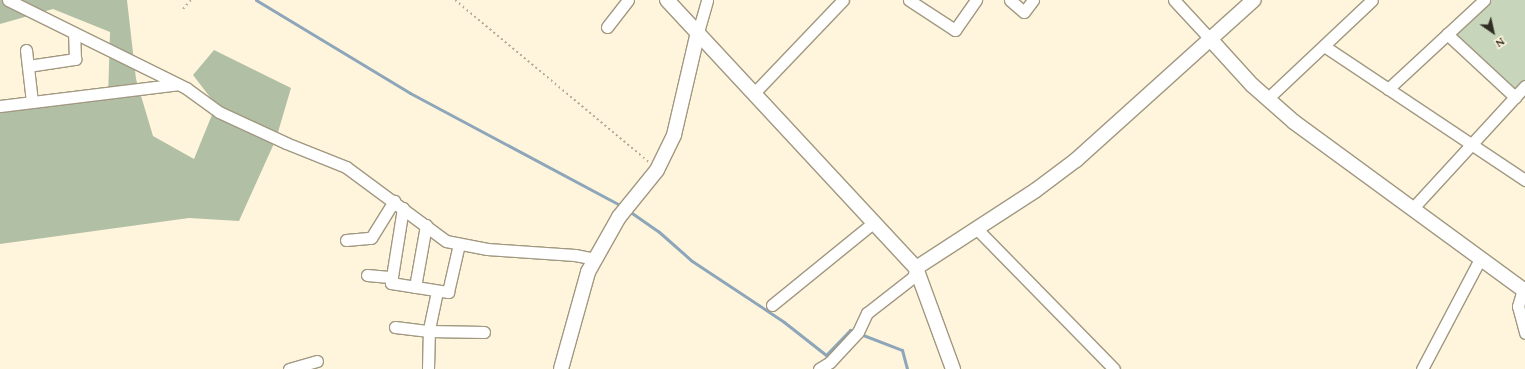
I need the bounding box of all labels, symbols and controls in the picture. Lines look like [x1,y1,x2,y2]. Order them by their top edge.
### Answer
north arrow [1473,12,1513,52]
text: N [1492,33,1508,52]

